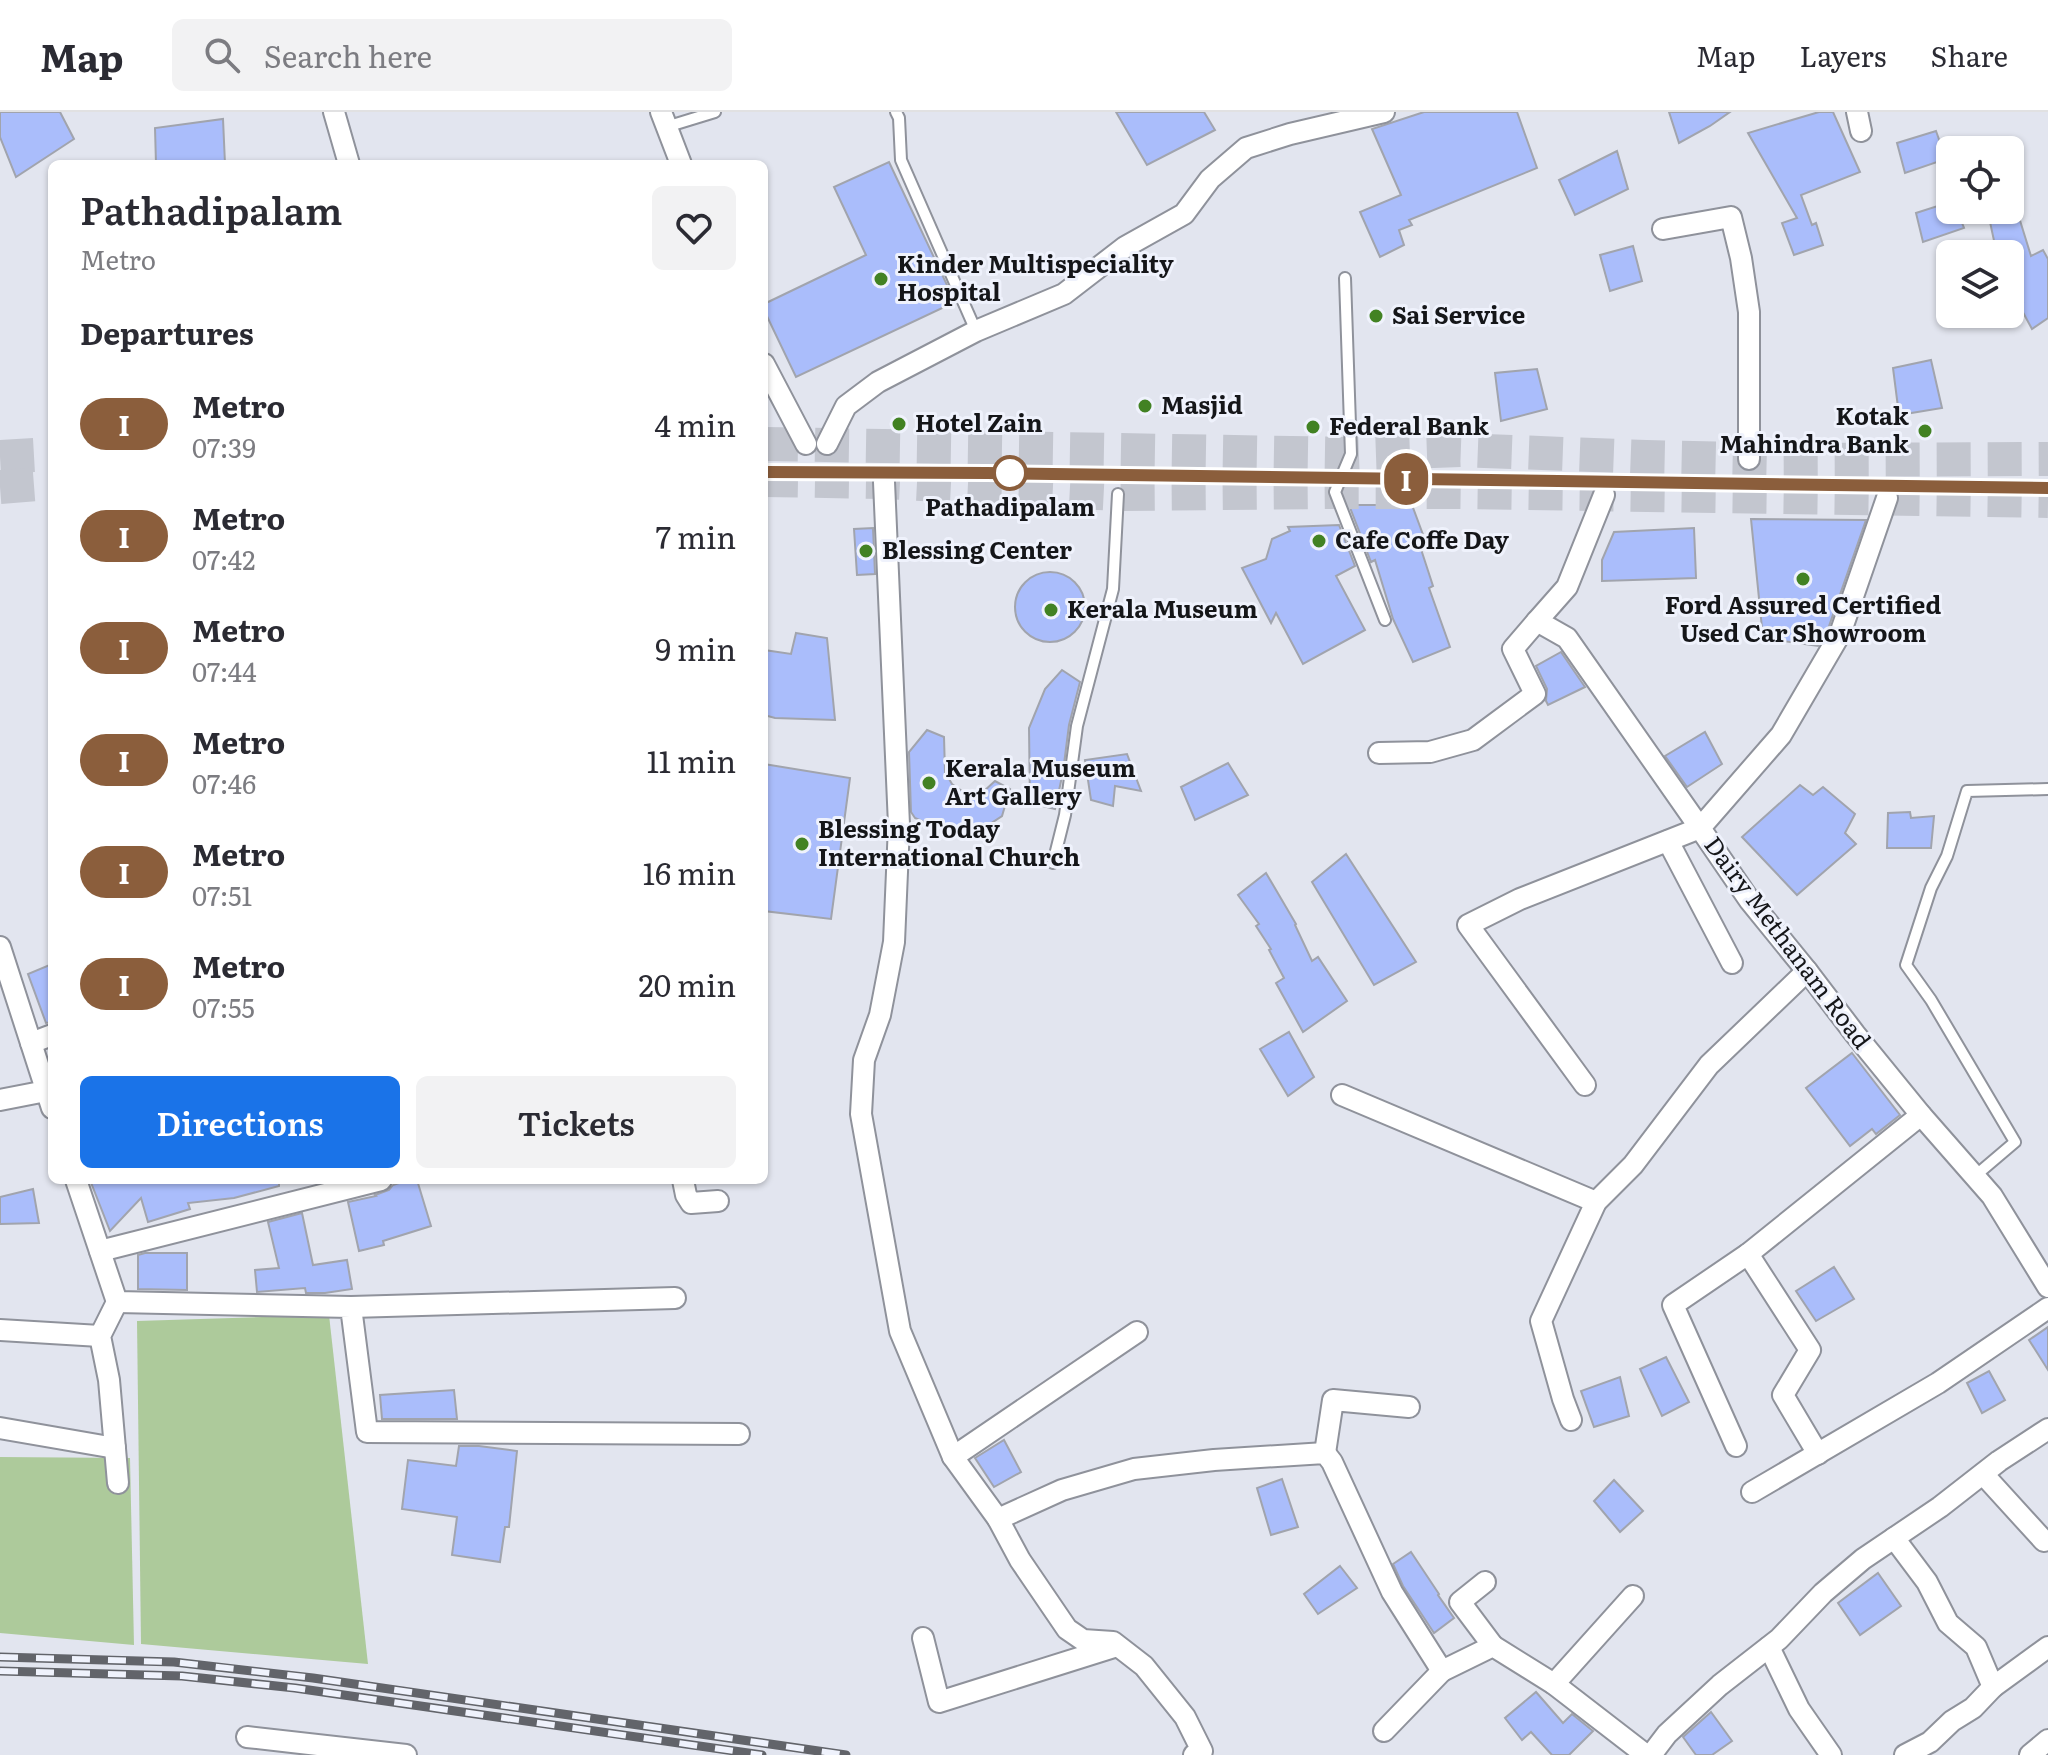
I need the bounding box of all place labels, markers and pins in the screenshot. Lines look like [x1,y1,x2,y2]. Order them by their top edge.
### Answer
place label: Kinder Multispeciality Hospital [897,245,1174,308]
marker: Kinder Multispeciality Hospital [872,270,890,288]
place label: Sai Service [1392,296,1525,331]
marker: Sai Service [1367,307,1385,325]
place label: Masjid [1161,386,1243,421]
marker: Masjid [1136,397,1154,415]
place label: Kotak Mahindra Bank [1720,397,1910,460]
place label: Hotel Zain [915,404,1043,439]
place label: Federal Bank [1329,407,1490,442]
marker: Hotel Zain [890,415,908,433]
marker: Federal Bank [1304,418,1322,436]
marker: Kotak Mahindra Bank [1916,422,1934,440]
marker: Pathadipalam [993,456,1027,490]
place label: Pathadipalam [925,488,1095,523]
place label: Cafe Coffe Day [1335,521,1509,556]
place label: Blessing Center [882,531,1072,566]
marker: Cafe Coffe Day [1310,532,1328,550]
marker: Blessing Center [857,542,875,560]
marker: Ford Assured Certified Used Car Showroom [1794,570,1812,588]
place label: Ford Assured Certified Used Car Showroom [1665,586,1941,649]
place label: Kerala Museum [1067,590,1258,625]
marker: Kerala Museum [1042,601,1060,619]
place label: Kerala Museum Art Gallery [945,749,1136,812]
marker: Kerala Museum Art Gallery [920,774,938,792]
place label: Blessing Today International Church [818,810,1080,873]
marker: Blessing Today International Church [793,835,811,853]

